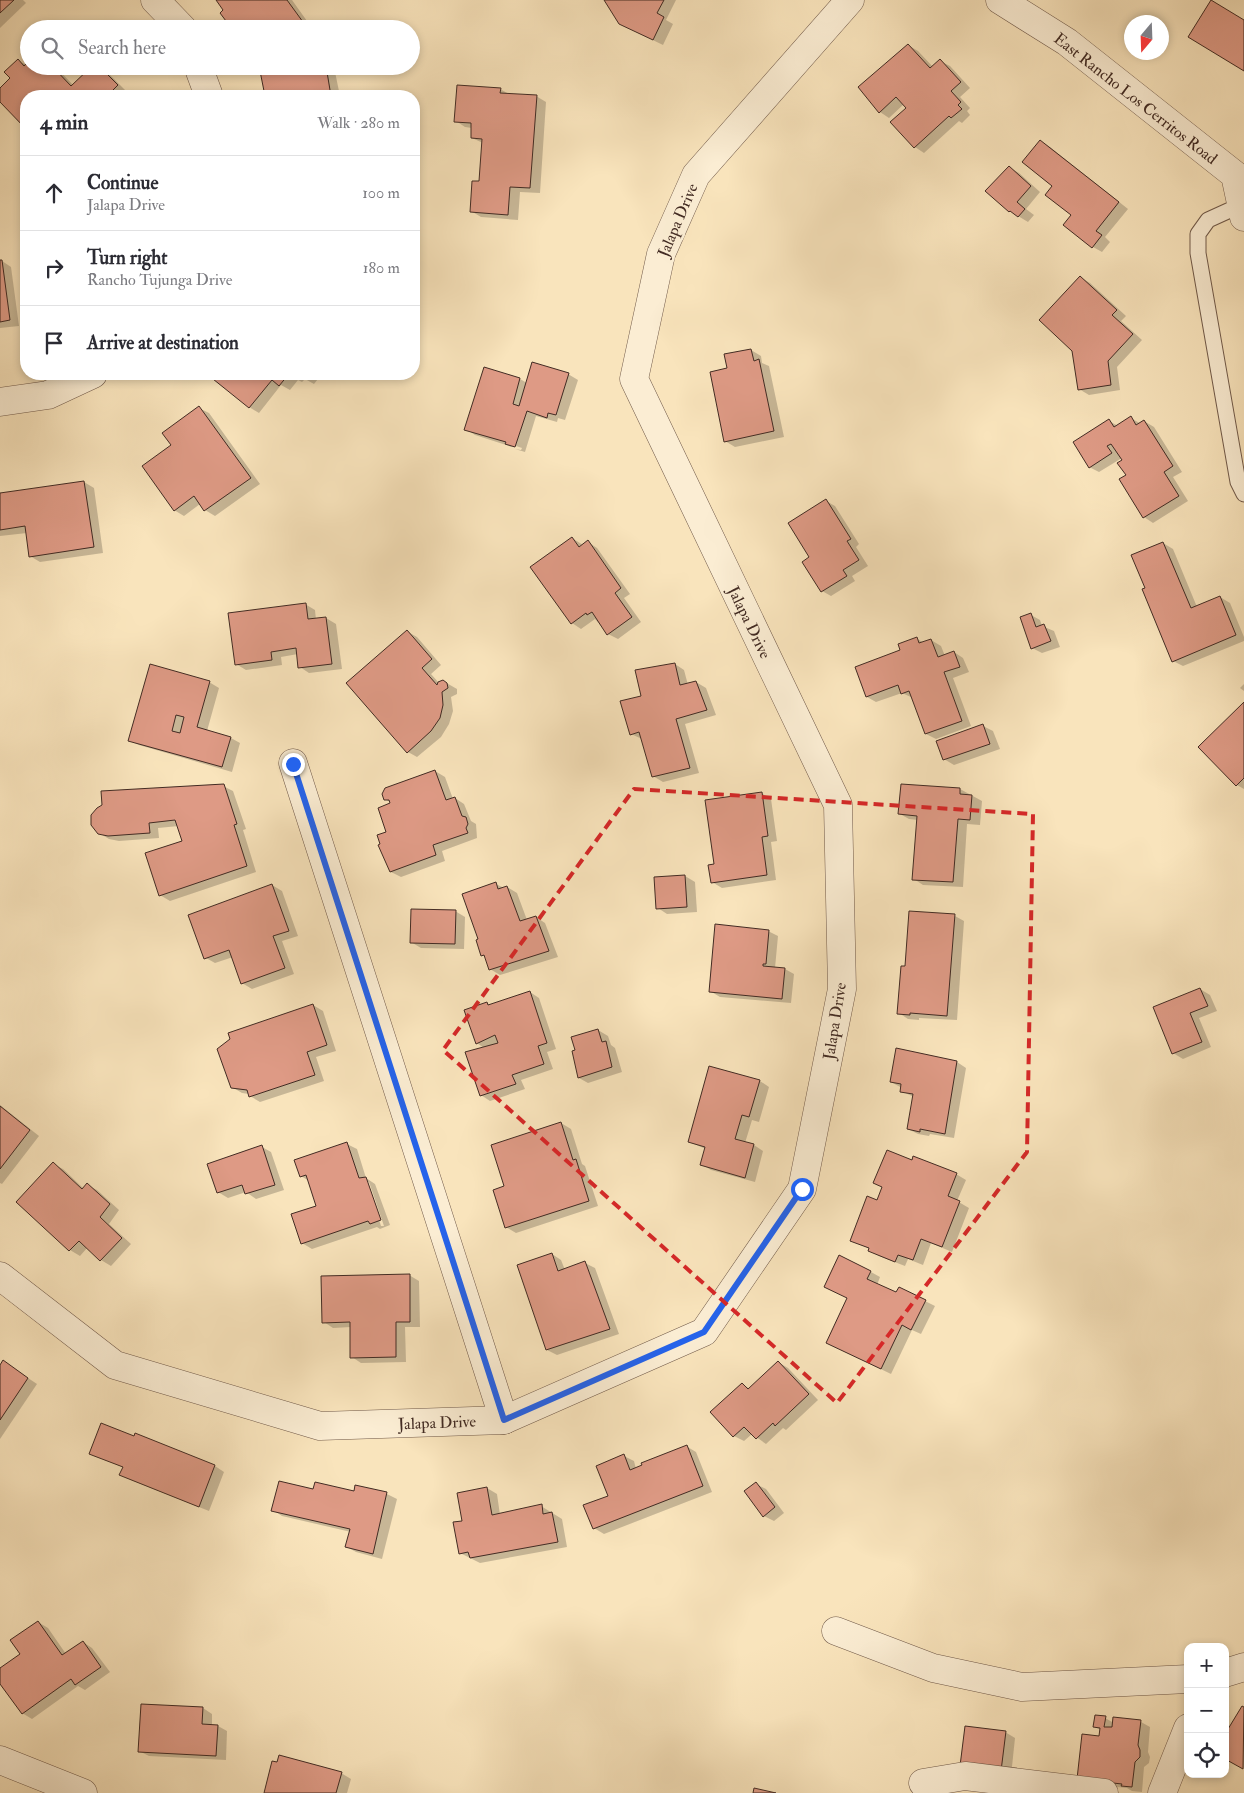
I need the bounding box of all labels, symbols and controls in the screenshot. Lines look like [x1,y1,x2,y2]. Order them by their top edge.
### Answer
north arrow [1124,15,1169,60]
search box [20,20,420,75]
street label: East Rancho Los Cerritos Road [1050,29,1221,169]
icon: search [38,34,66,62]
text: Search here [78,36,166,60]
text: 4 min [40,109,88,136]
text: Walk · 280 m [317,113,400,133]
text: Continue [87,171,158,195]
icon: ahead [40,179,68,207]
street label: Jalapa Drive [653,180,703,262]
text: 100 m [362,183,400,203]
text: Jalapa Drive [87,195,165,215]
text: Turn right [87,246,167,270]
icon: right [40,254,68,282]
text: 180 m [363,258,400,278]
text: Rancho Tujunga Drive [87,270,232,290]
icon: arrive [40,329,68,357]
text: Arrive at destination [87,331,239,355]
street label: Jalapa Drive [722,582,775,663]
route end [282,753,305,776]
street label: Jalapa Drive [819,981,852,1062]
route start [791,1178,814,1201]
street label: Jalapa Drive [397,1412,477,1435]
map controls [1184,1643,1229,1778]
button: + [1184,1643,1229,1688]
button: − [1184,1688,1229,1733]
button: locate [1184,1733,1229,1778]

